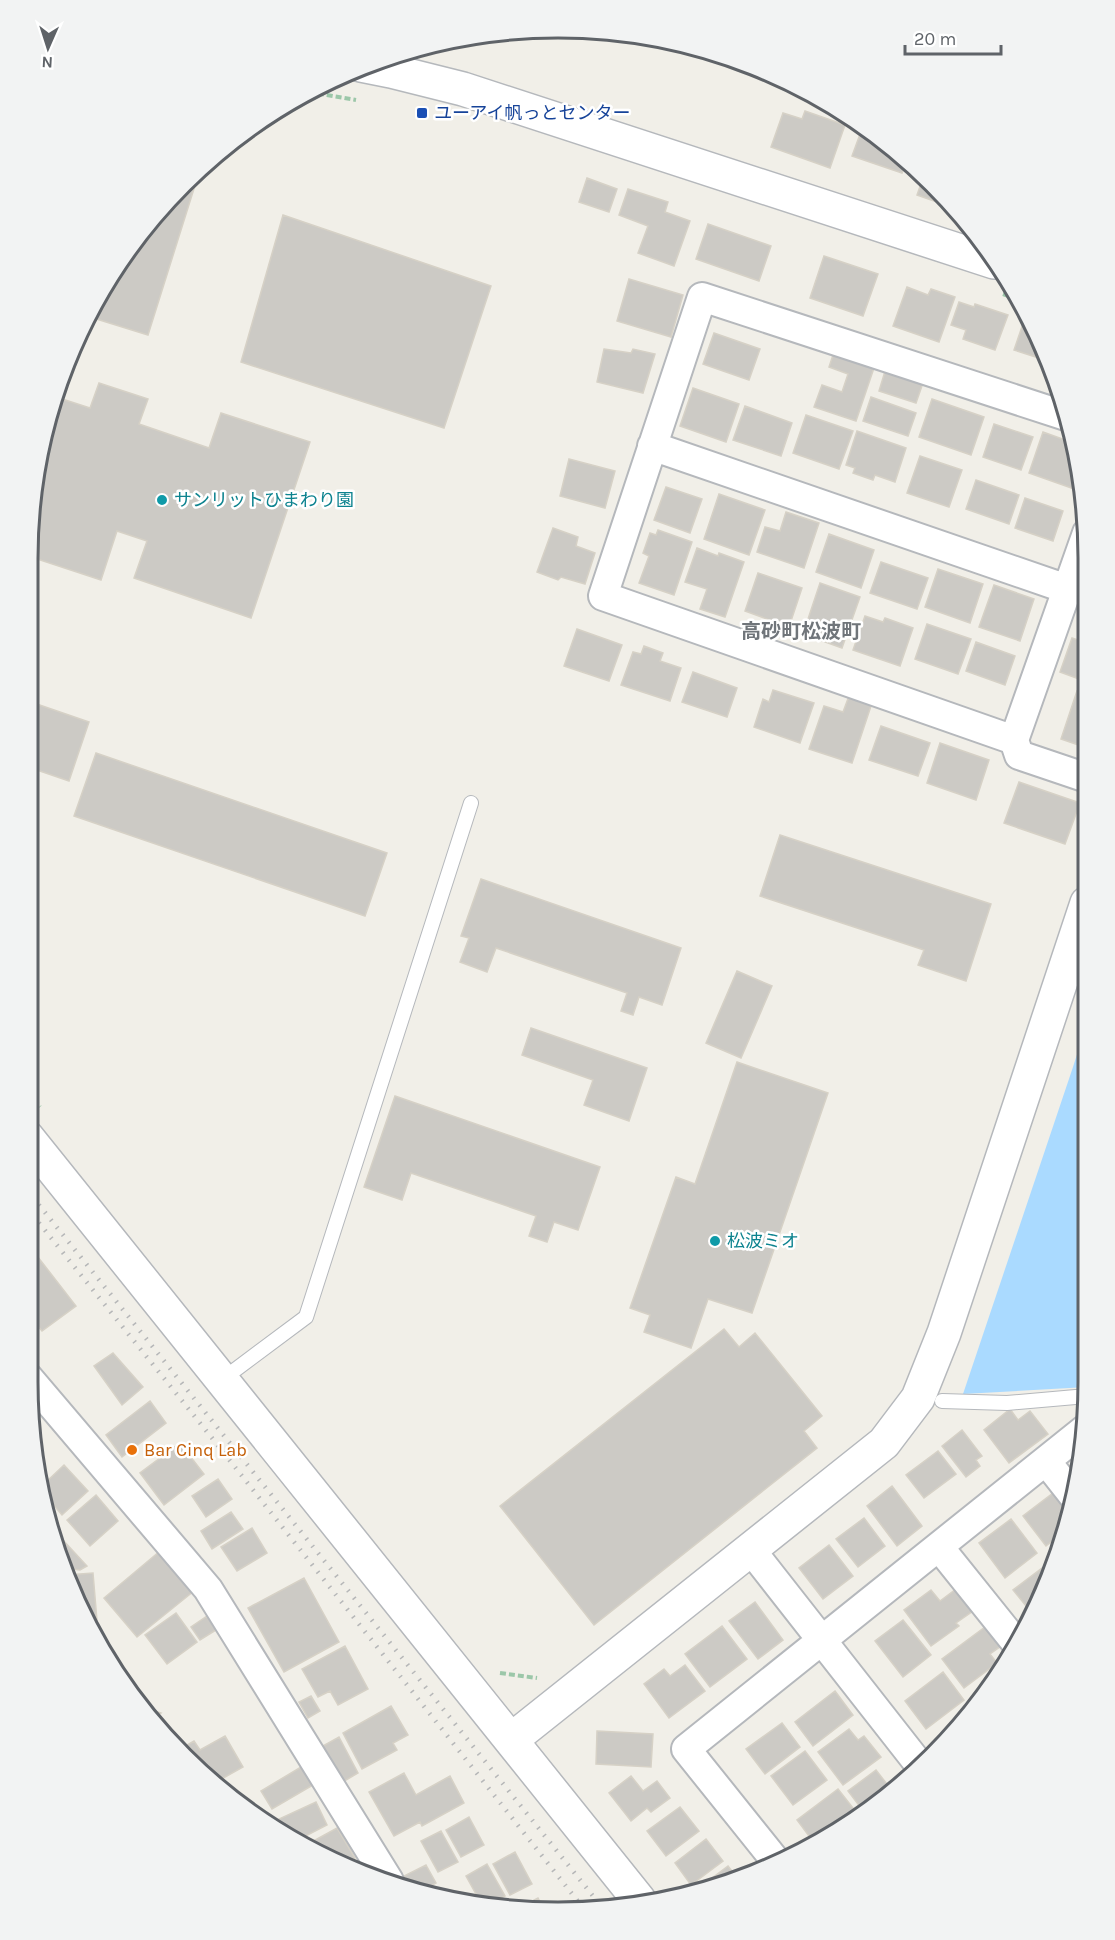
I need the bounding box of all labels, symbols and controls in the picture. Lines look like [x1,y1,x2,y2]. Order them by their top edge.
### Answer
north arrow [18,18,78,78]
scale bar [905,18,1001,56]
text: 20 m [914,28,956,50]
text: N [41,53,53,72]
place label: ユーアイ帆っとセンター [434,102,630,124]
marker: ユーアイ帆っとセンター [415,106,429,120]
place label: サンリットひまわり園 [174,489,354,511]
marker: サンリットひまわり園 [155,493,169,507]
district label: 高砂町松波町 [741,620,861,643]
place label: 松波ミオ [727,1230,799,1252]
marker: 松波ミオ [708,1234,722,1248]
place label: Bar Cinq Lab [144,1439,247,1461]
marker: Bar Cinq Lab [125,1443,139,1457]

